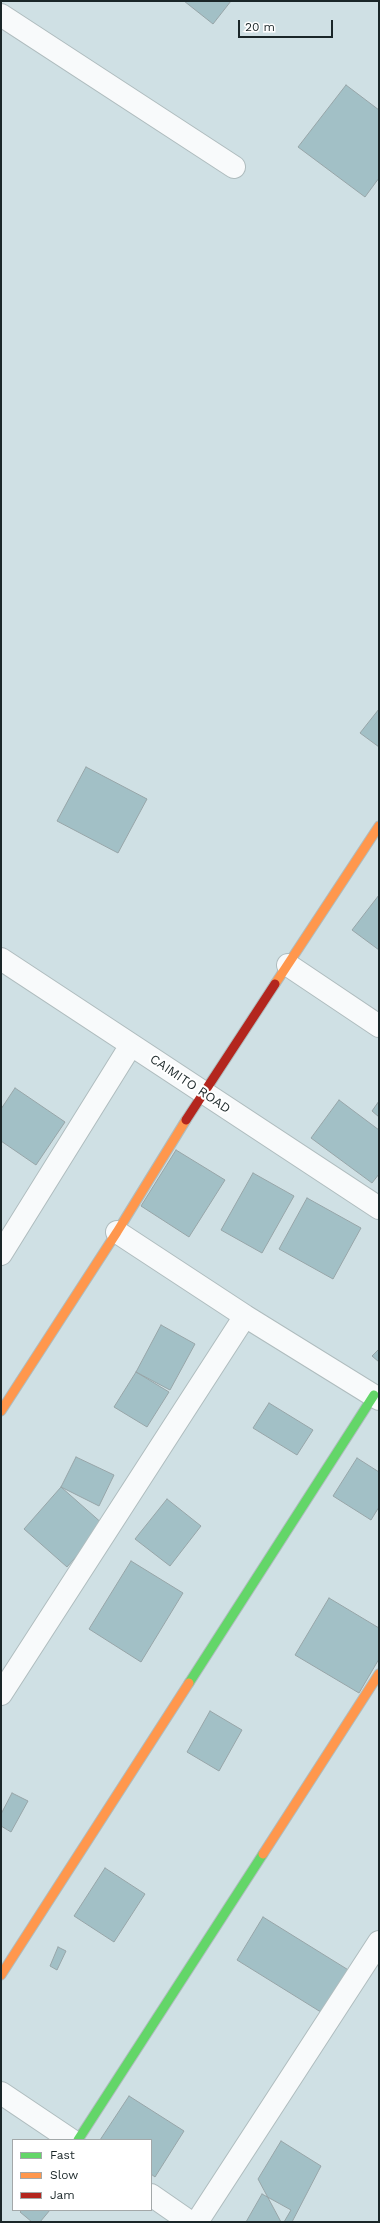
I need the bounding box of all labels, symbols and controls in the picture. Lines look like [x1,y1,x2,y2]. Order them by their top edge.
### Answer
scale bar [240,12,335,38]
text: 20 m [245,20,275,34]
street label: CAIMITO ROAD [147,1051,233,1117]
legend [12,2139,152,2211]
text: Fast [50,2148,75,2162]
text: Slow [50,2168,78,2182]
text: Jam [50,2188,75,2202]

